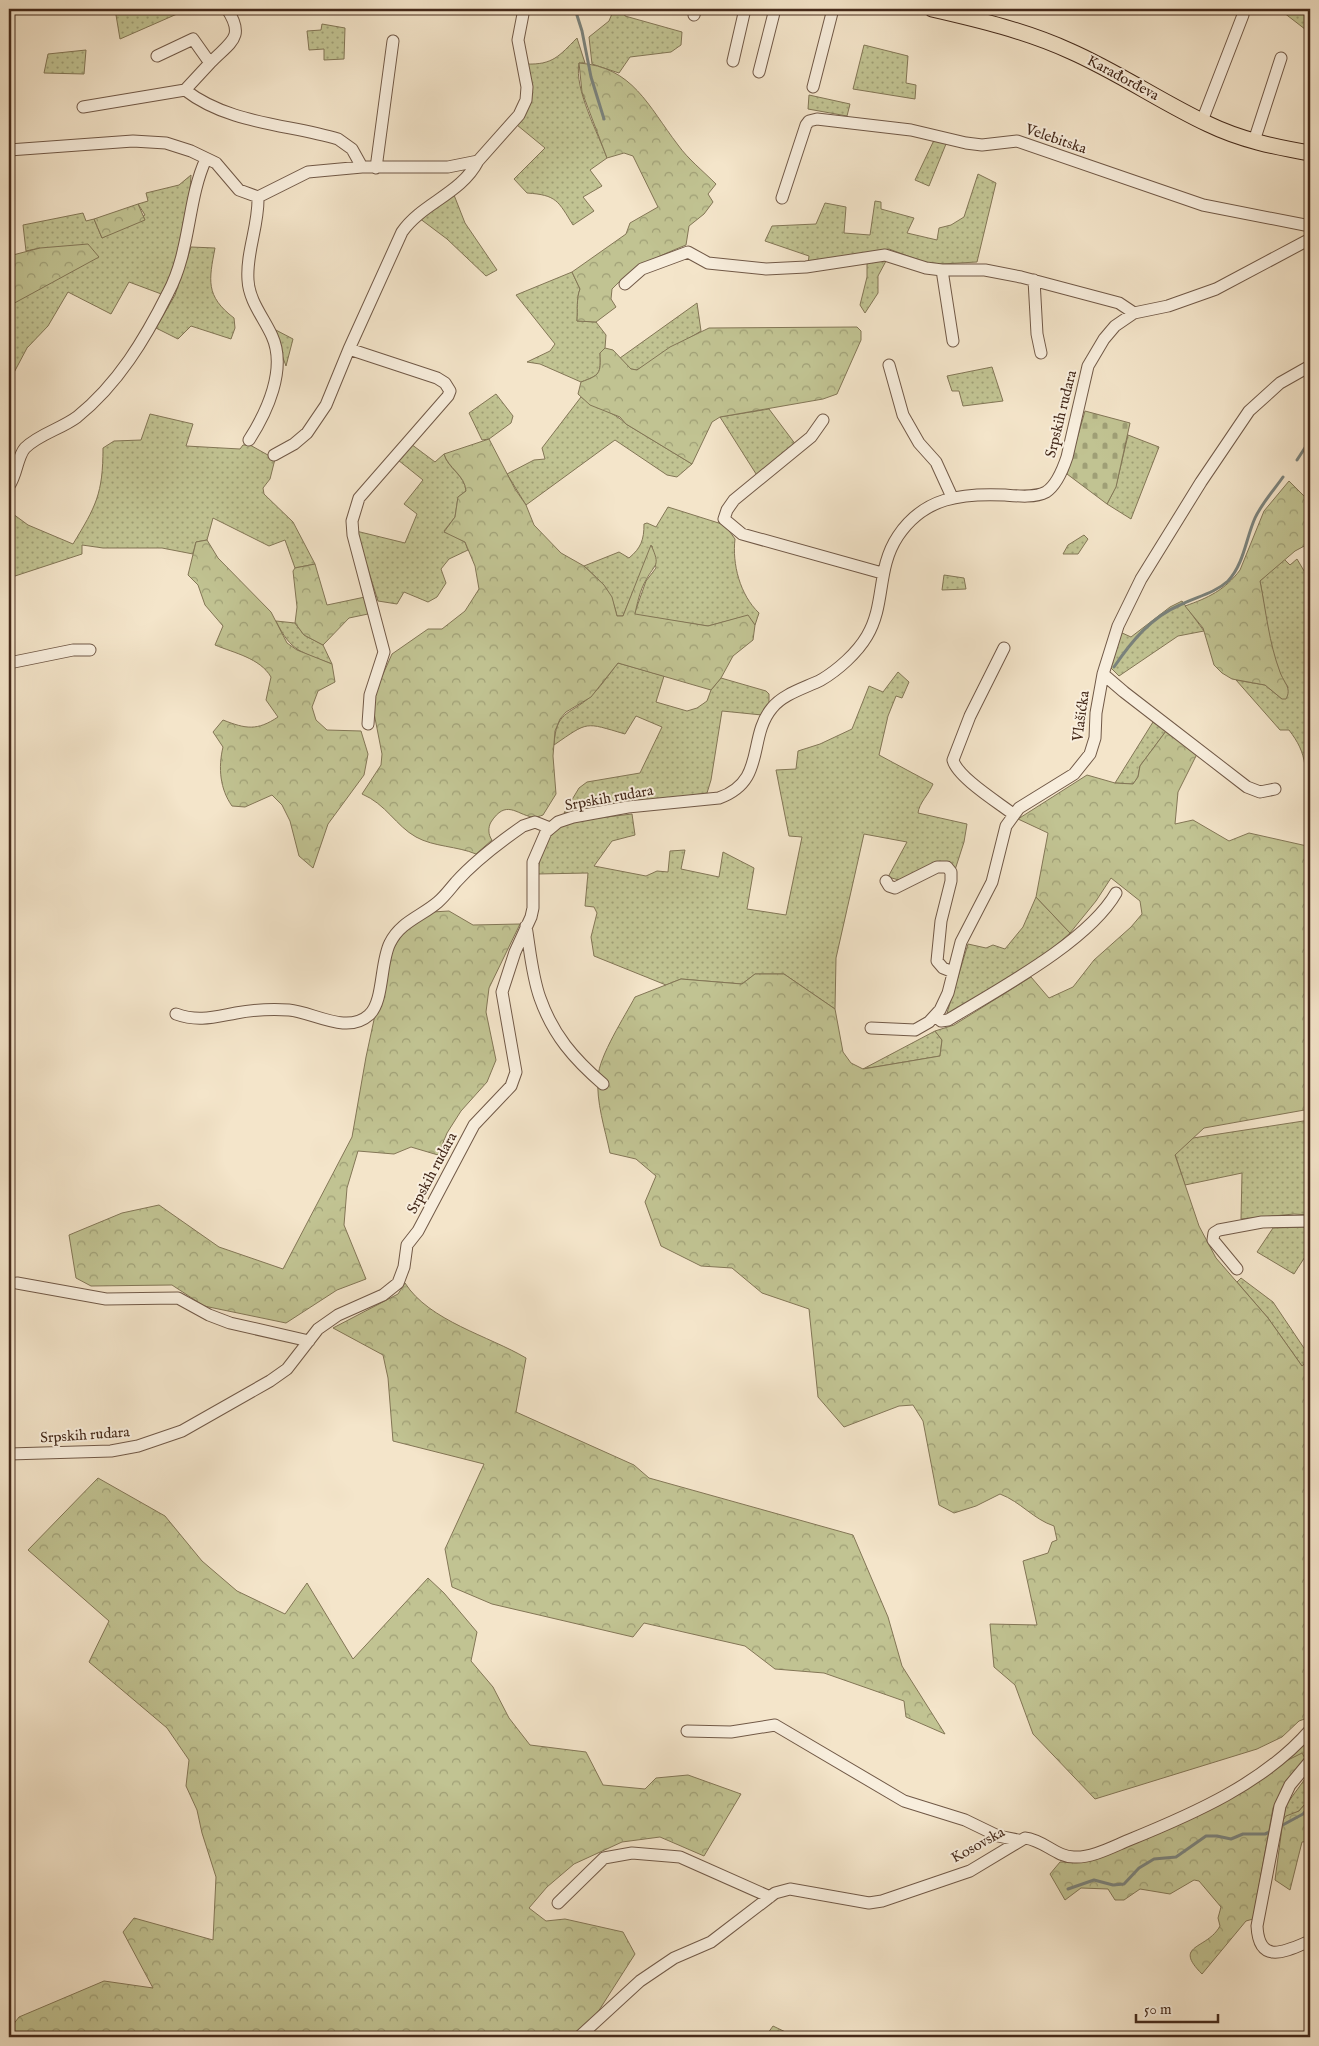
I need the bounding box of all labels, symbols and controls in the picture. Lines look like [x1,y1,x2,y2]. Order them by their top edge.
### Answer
street label: Karađorđeva [1084,51,1163,105]
street label: Velebitska [1022,119,1090,159]
street label: Srpskih rudara [1041,368,1081,460]
street label: Vlašićka [1068,689,1094,744]
street label: Srpskih rudara [563,781,655,815]
street label: Srpskih rudara [403,1129,462,1217]
street label: Srpskih rudara [40,1422,131,1448]
street label: Kosovska [948,1822,1009,1867]
scale bar [1136,1991,1219,2023]
text: 50 m [1144,2000,1172,2019]

